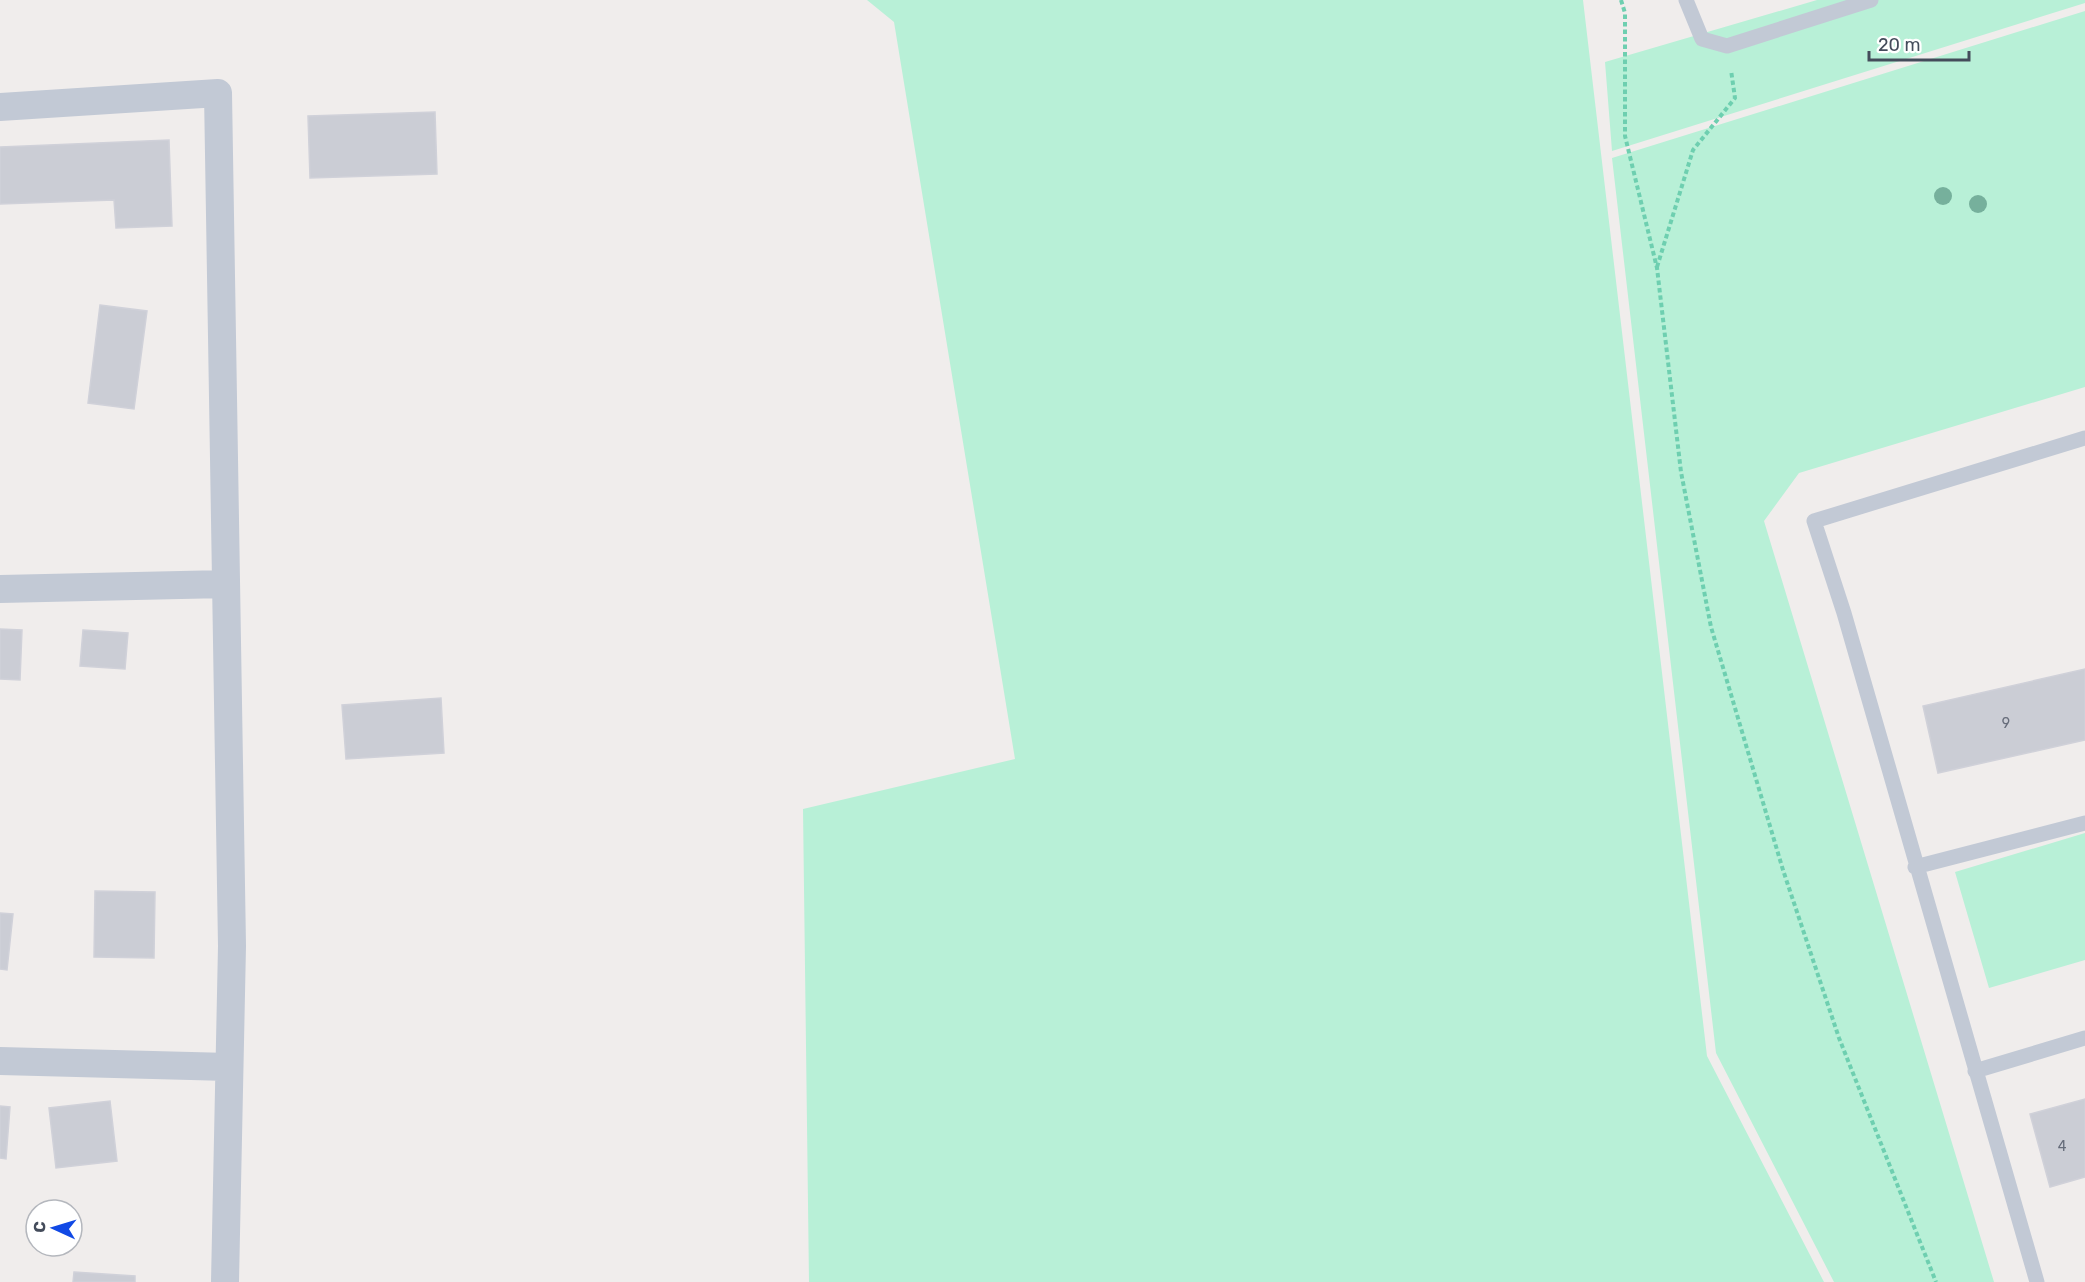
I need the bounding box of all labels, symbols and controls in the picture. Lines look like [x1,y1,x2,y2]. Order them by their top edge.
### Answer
scale bar [1869,24,1970,62]
text: 20 m [1878,34,1920,56]
house number: 9 [2002,715,2010,732]
house number: 4 [2058,1138,2067,1155]
north arrow [24,1198,84,1258]
text: С [30,1221,49,1233]

